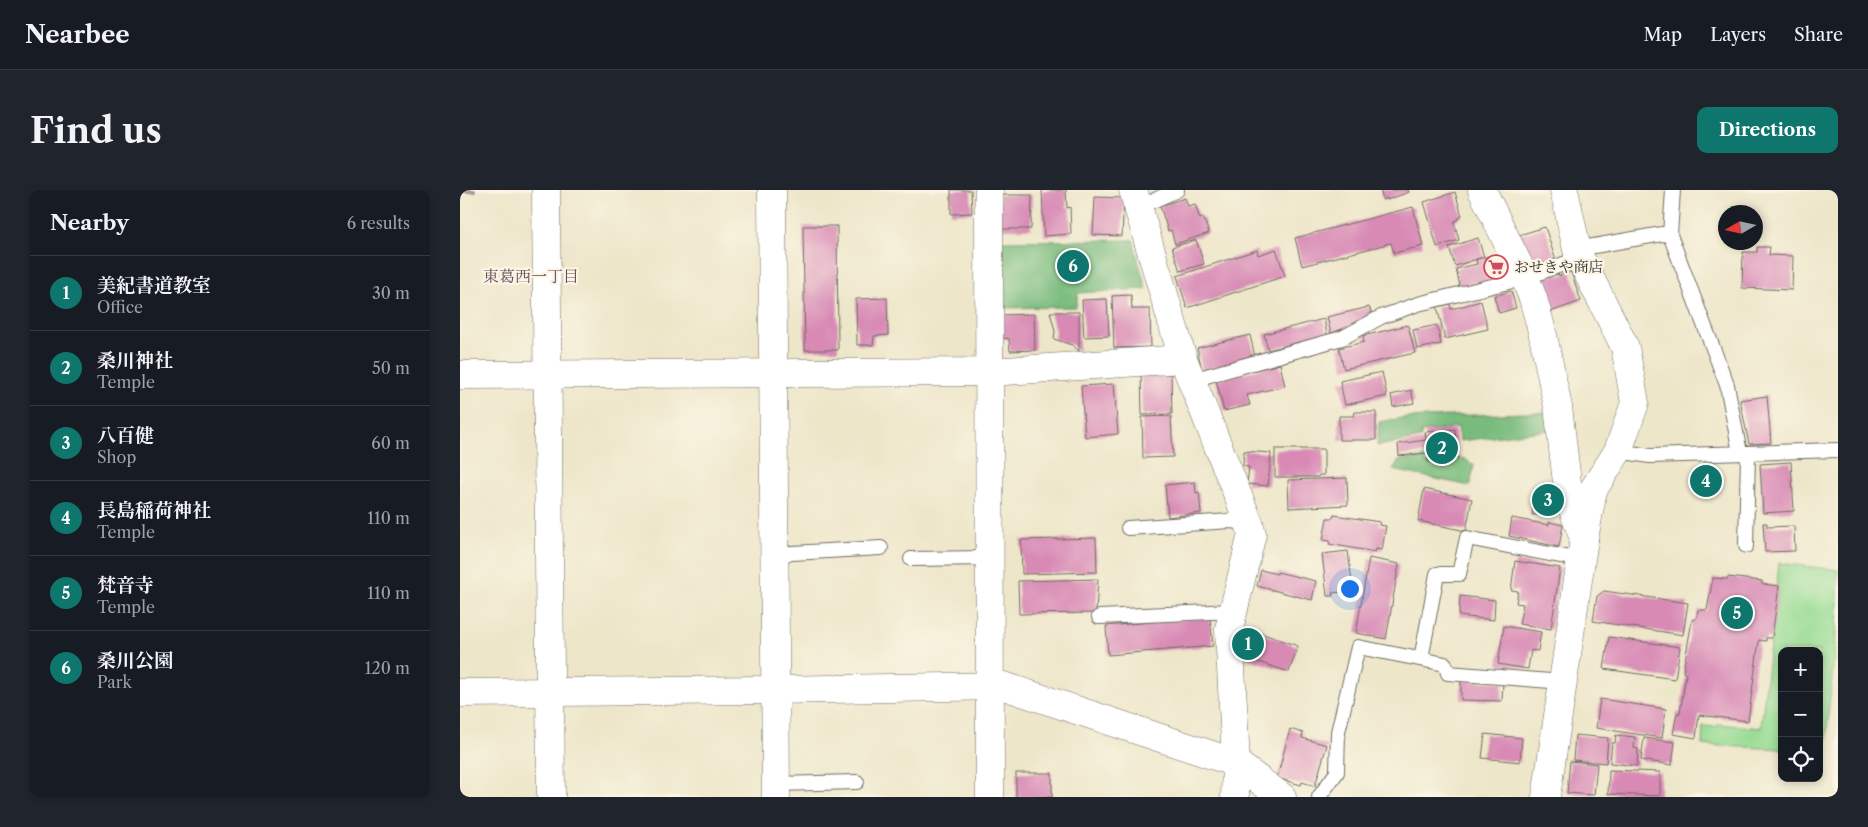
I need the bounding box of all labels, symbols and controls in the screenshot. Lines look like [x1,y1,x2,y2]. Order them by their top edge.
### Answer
text: Nearbee [25,20,130,49]
text: Map [1644,24,1682,46]
text: Layers [1710,24,1766,46]
text: Share [1794,24,1843,46]
button: Directions [1697,107,1838,153]
text: Find us [30,109,162,152]
north arrow [1718,205,1763,250]
text: Nearby [50,210,129,235]
text: 6 results [347,213,410,233]
pin: 6 [1057,247,1089,285]
supermarket icon: おせきや商店 [1483,254,1509,280]
place label: おせきや商店 [1514,257,1604,276]
district label: 東葛西一丁目 [483,266,579,286]
text: 美紀書道教室 [97,274,211,297]
text: 1 [62,283,70,303]
text: 30 m [372,283,410,303]
text: Office [97,297,143,317]
text: 桑川神社 [97,349,173,372]
text: 2 [61,358,71,378]
text: 50 m [372,358,410,378]
text: Temple [97,372,155,392]
text: 八百健 [97,424,154,447]
pin: 2 [1426,429,1458,467]
text: 3 [61,433,71,453]
text: 60 m [371,433,410,453]
text: Shop [97,447,136,467]
pin: 4 [1690,462,1722,500]
pin: 3 [1532,481,1564,519]
text: 長島稲荷神社 [97,499,211,522]
text: 4 [61,508,71,528]
text: 110 m [367,508,410,528]
text: Temple [97,522,155,542]
text: 梵音寺 [97,574,154,597]
your location [1337,576,1363,602]
text: 5 [62,583,70,603]
text: 110 m [367,583,410,603]
pin: 5 [1721,594,1753,632]
text: Temple [97,597,155,617]
pin: 1 [1232,625,1264,663]
map controls [1778,647,1823,782]
button: + [1778,647,1823,692]
text: 桑川公園 [97,649,173,672]
text: 6 [61,658,71,678]
text: 120 m [365,658,410,678]
text: Park [97,672,132,692]
button: − [1778,692,1823,737]
button: locate [1778,737,1823,782]

